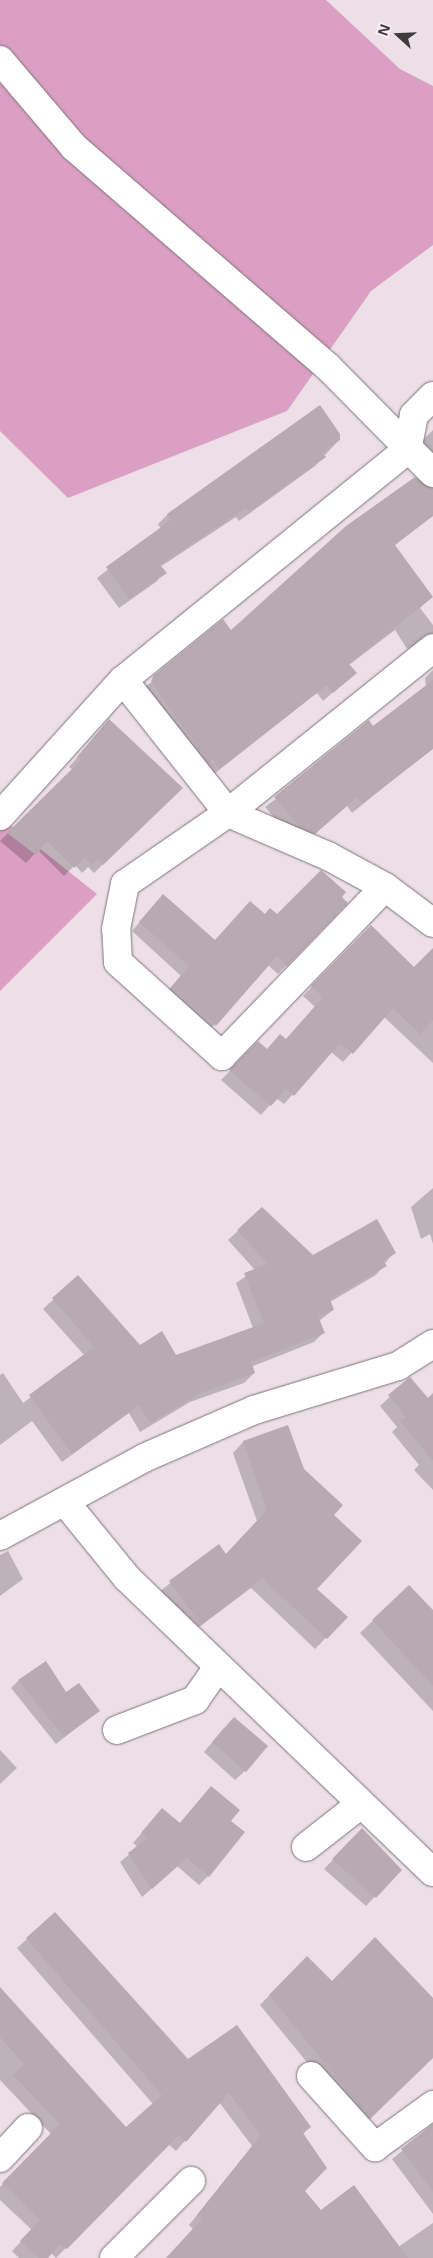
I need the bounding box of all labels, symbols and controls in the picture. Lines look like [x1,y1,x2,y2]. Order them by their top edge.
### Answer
north arrow [373,10,423,60]
text: N [373,21,394,38]

